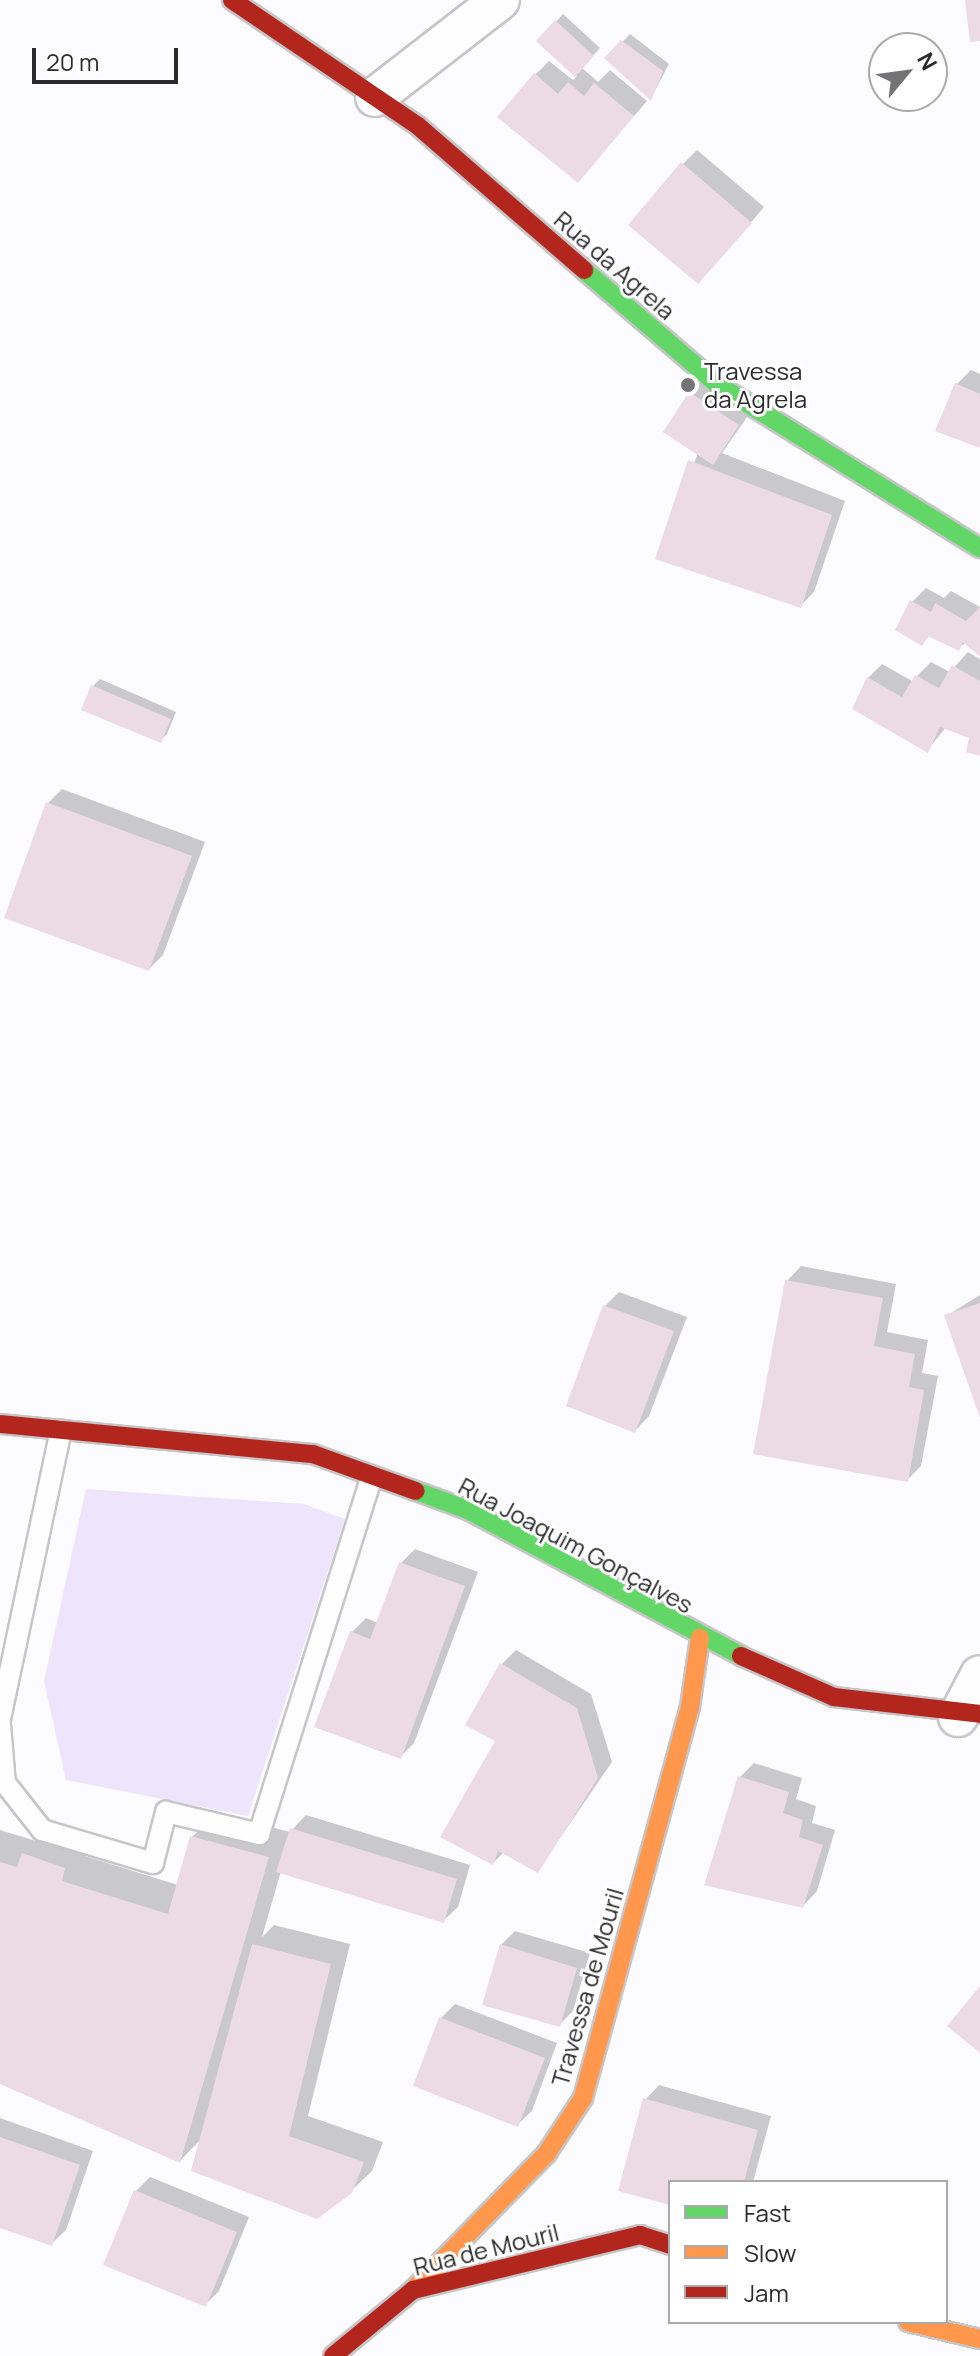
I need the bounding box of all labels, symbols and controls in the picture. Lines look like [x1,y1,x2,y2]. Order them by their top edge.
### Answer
scale bar [36,32,182,82]
north arrow [868,32,948,112]
text: 20 m [46,45,99,78]
text: N [910,47,944,76]
street label: Rua da Agrela [549,205,681,325]
place label: Travessa da Agrela [704,357,807,413]
marker: Travessa da Agrela [679,376,697,394]
street label: Rua Joaquim Gonçalves [454,1471,698,1619]
street label: Travessa de Mouril [545,1885,629,2089]
legend [668,2180,948,2324]
text: Fast [744,2196,791,2229]
street label: Rua de Mouril [410,2217,562,2281]
text: Slow [744,2236,797,2269]
text: Jam [744,2276,789,2309]

